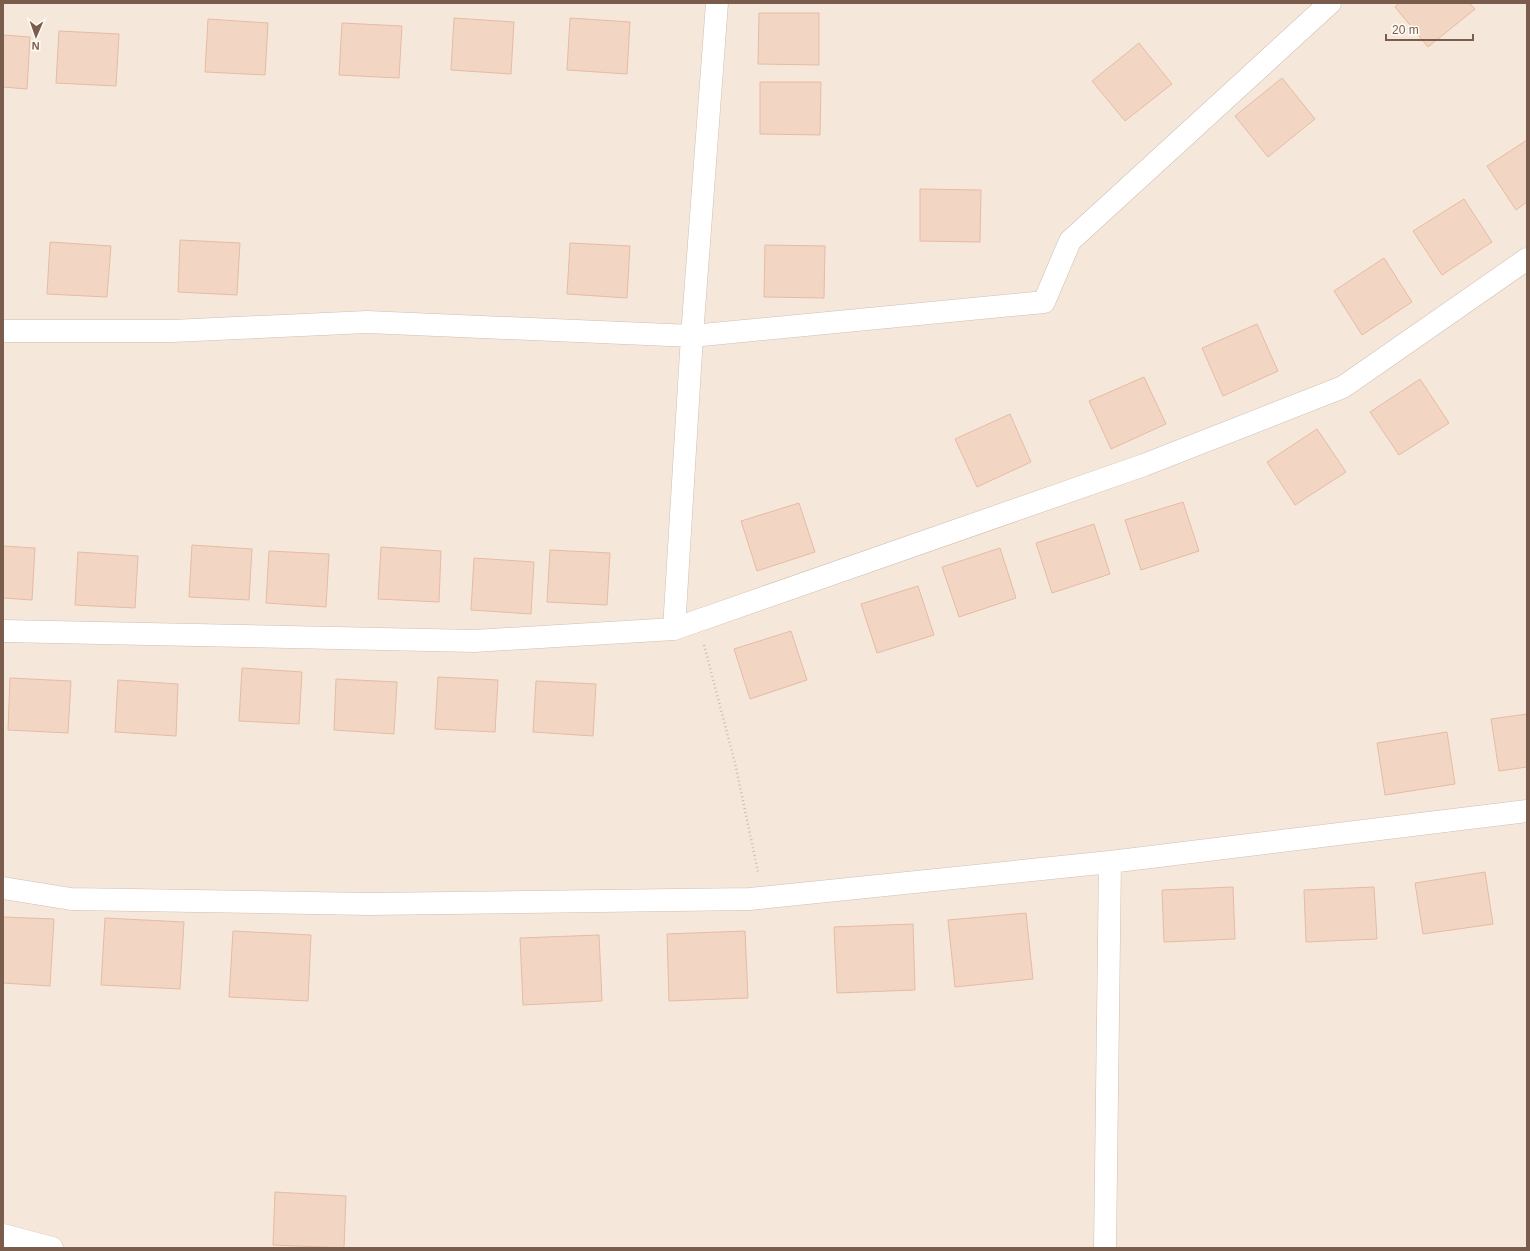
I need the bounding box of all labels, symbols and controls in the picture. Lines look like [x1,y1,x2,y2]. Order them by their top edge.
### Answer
north arrow [16,16,56,56]
scale bar [1386,16,1473,42]
text: 20 m [1392,23,1419,37]
text: N [31,40,40,52]

